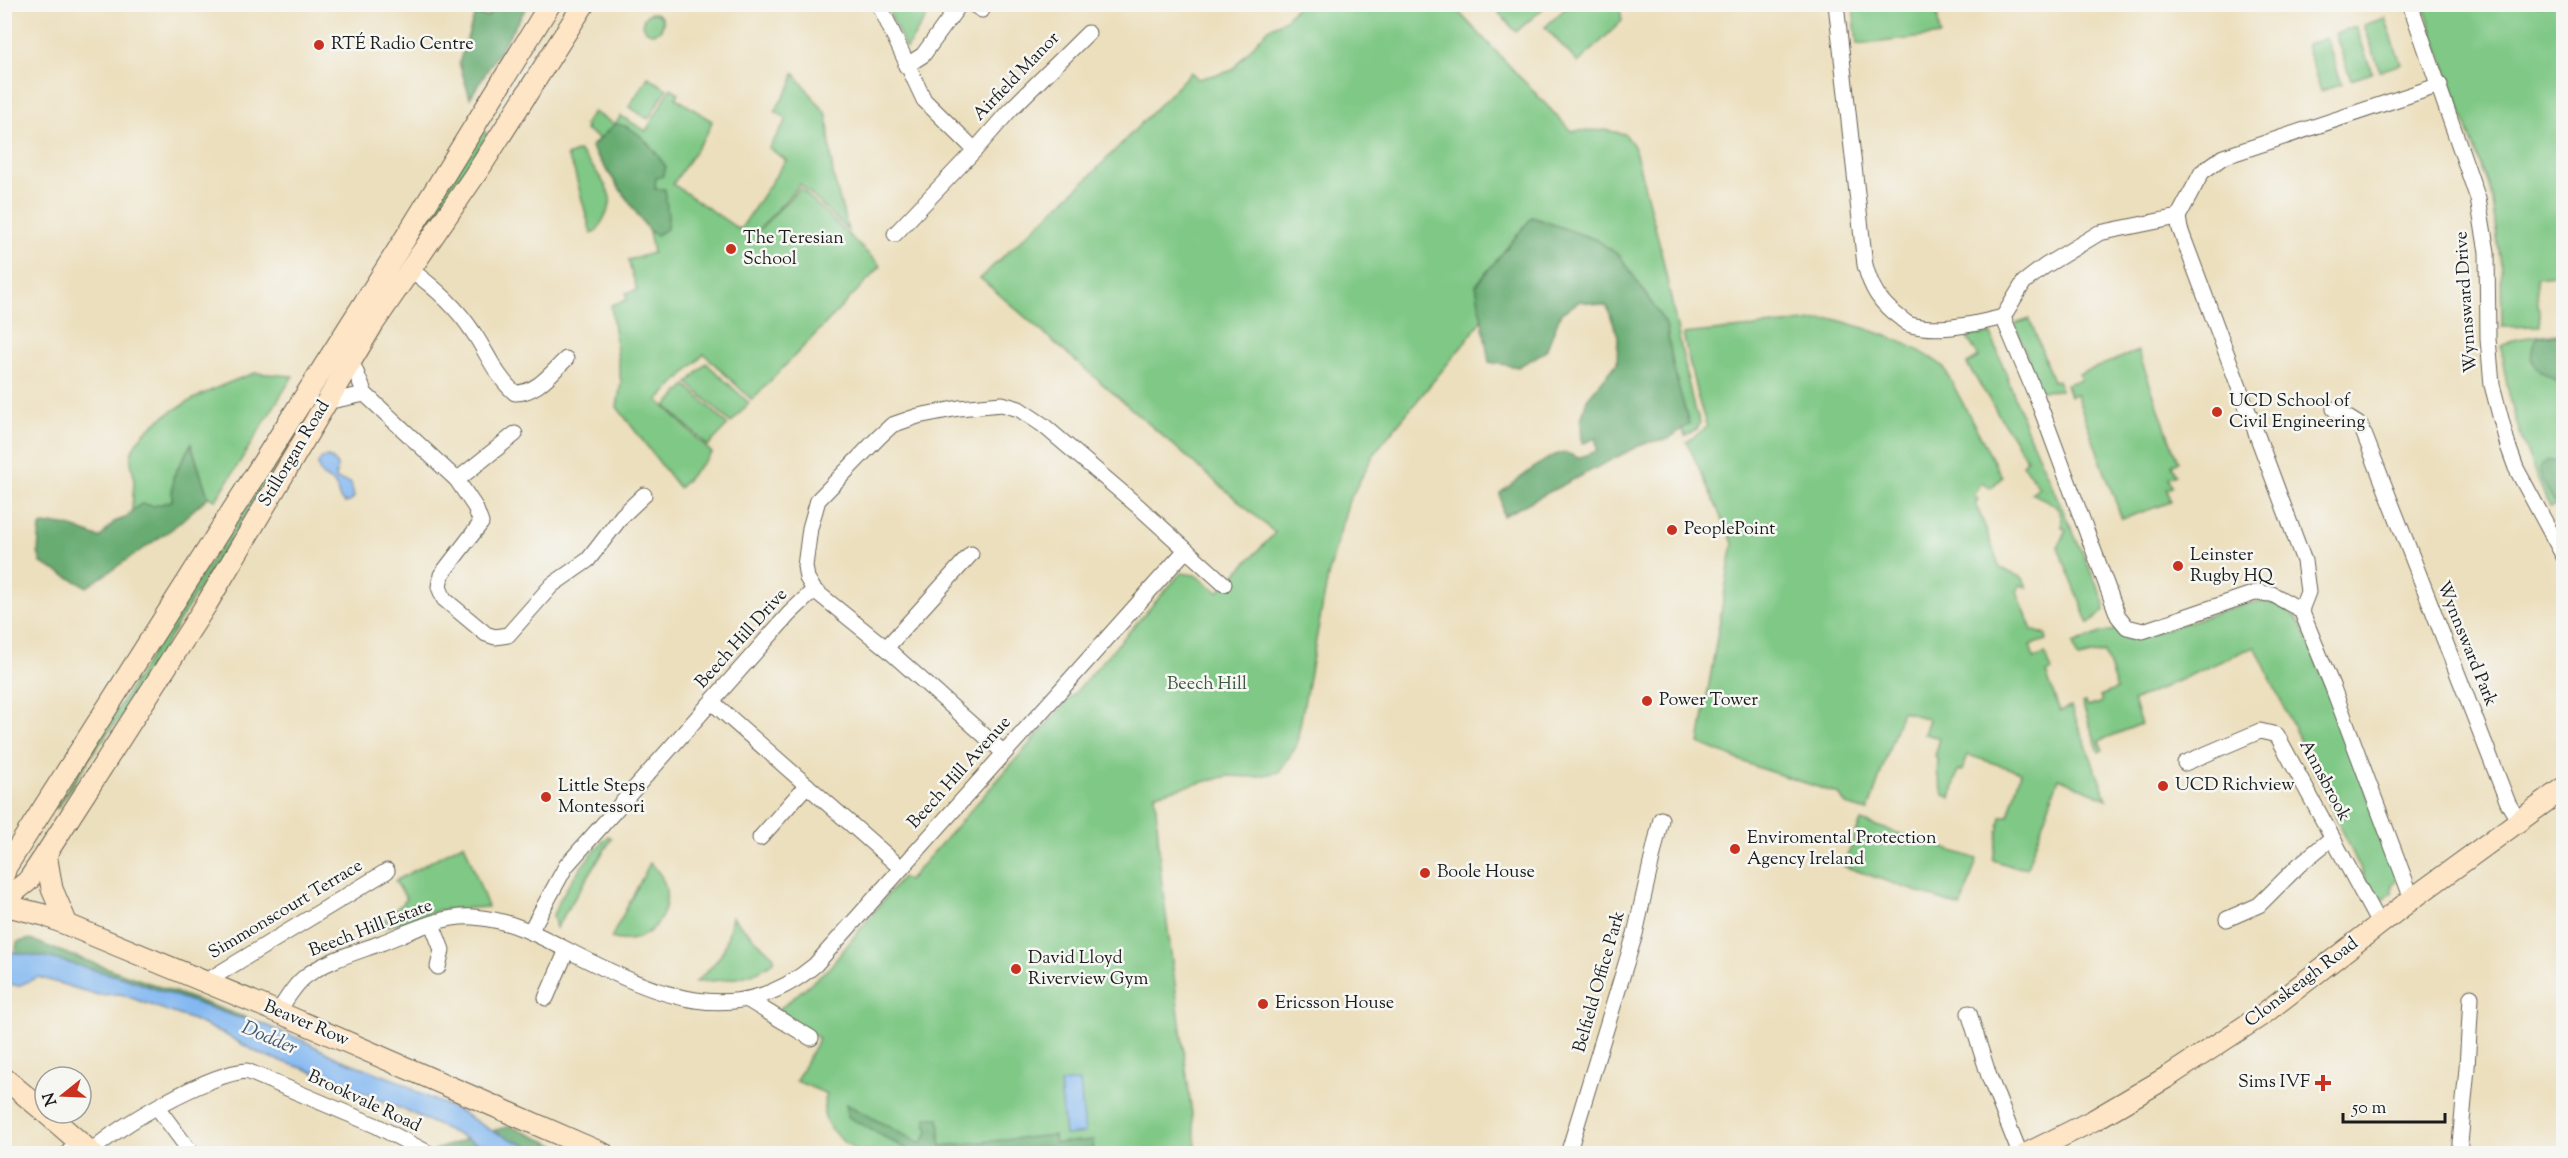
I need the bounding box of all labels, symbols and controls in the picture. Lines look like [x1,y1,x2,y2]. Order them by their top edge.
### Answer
street label: Airfield Manor [968,26,1067,127]
place label: RTÉ Radio Centre [331,32,474,58]
marker: RTÉ Radio Centre [312,38,326,52]
place label: The Teresian School [743,226,844,273]
street label: Wynnsward Drive [2449,230,2485,374]
marker: The Teresian School [724,242,738,256]
place label: UCD School of Civil Engineering [2229,389,2365,436]
street label: Stillorgan Road [253,396,337,512]
marker: UCD School of Civil Engineering [2210,405,2224,419]
place label: PeoplePoint [1684,517,1776,543]
marker: PeoplePoint [1665,523,1679,537]
place label: Leinster Rugby HQ [2190,543,2275,590]
marker: Leinster Rugby HQ [2171,559,2185,573]
street label: Wynnsward Park [2429,578,2503,711]
street label: Beech Hill Drive [690,583,794,695]
park label: Beech Hill [1167,672,1247,698]
place label: Power Tower [1659,688,1758,714]
marker: Power Tower [1640,694,1654,708]
street label: Beech Hill Avenue [902,711,1018,835]
street label: Annsbrook [2292,736,2356,826]
place label: UCD Richview [2175,773,2295,799]
place label: Little Steps Montessori [558,774,645,821]
marker: UCD Richview [2156,779,2170,793]
marker: Little Steps Montessori [539,790,553,804]
place label: Enviromental Protection Agency Ireland [1747,826,1937,873]
marker: Enviromental Protection Agency Ireland [1728,842,1742,856]
street label: Simmonscourt Terrace [204,854,368,966]
place label: Boole House [1437,860,1535,886]
marker: Boole House [1418,866,1432,880]
street label: Beech Hill Estate [305,893,437,965]
street label: Belfield Office Park [1567,908,1633,1056]
street label: Clonskeagh Road [2240,932,2364,1034]
place label: David Lloyd Riverview Gym [1028,946,1149,993]
marker: David Lloyd Riverview Gym [1009,962,1023,976]
place label: Ericsson House [1275,991,1394,1017]
street label: Beaver Row [259,994,353,1054]
marker: Ericsson House [1256,997,1270,1011]
water label: Dodder [237,1014,301,1064]
street label: Brookvale Road [303,1064,425,1140]
north arrow [33,1065,93,1125]
place label: Sims IVF [2238,1070,2310,1096]
marker: Sims IVF [2314,1074,2332,1092]
scale bar [2343,1086,2445,1124]
text: N [38,1089,64,1108]
text: 50 m [2351,1096,2387,1122]

